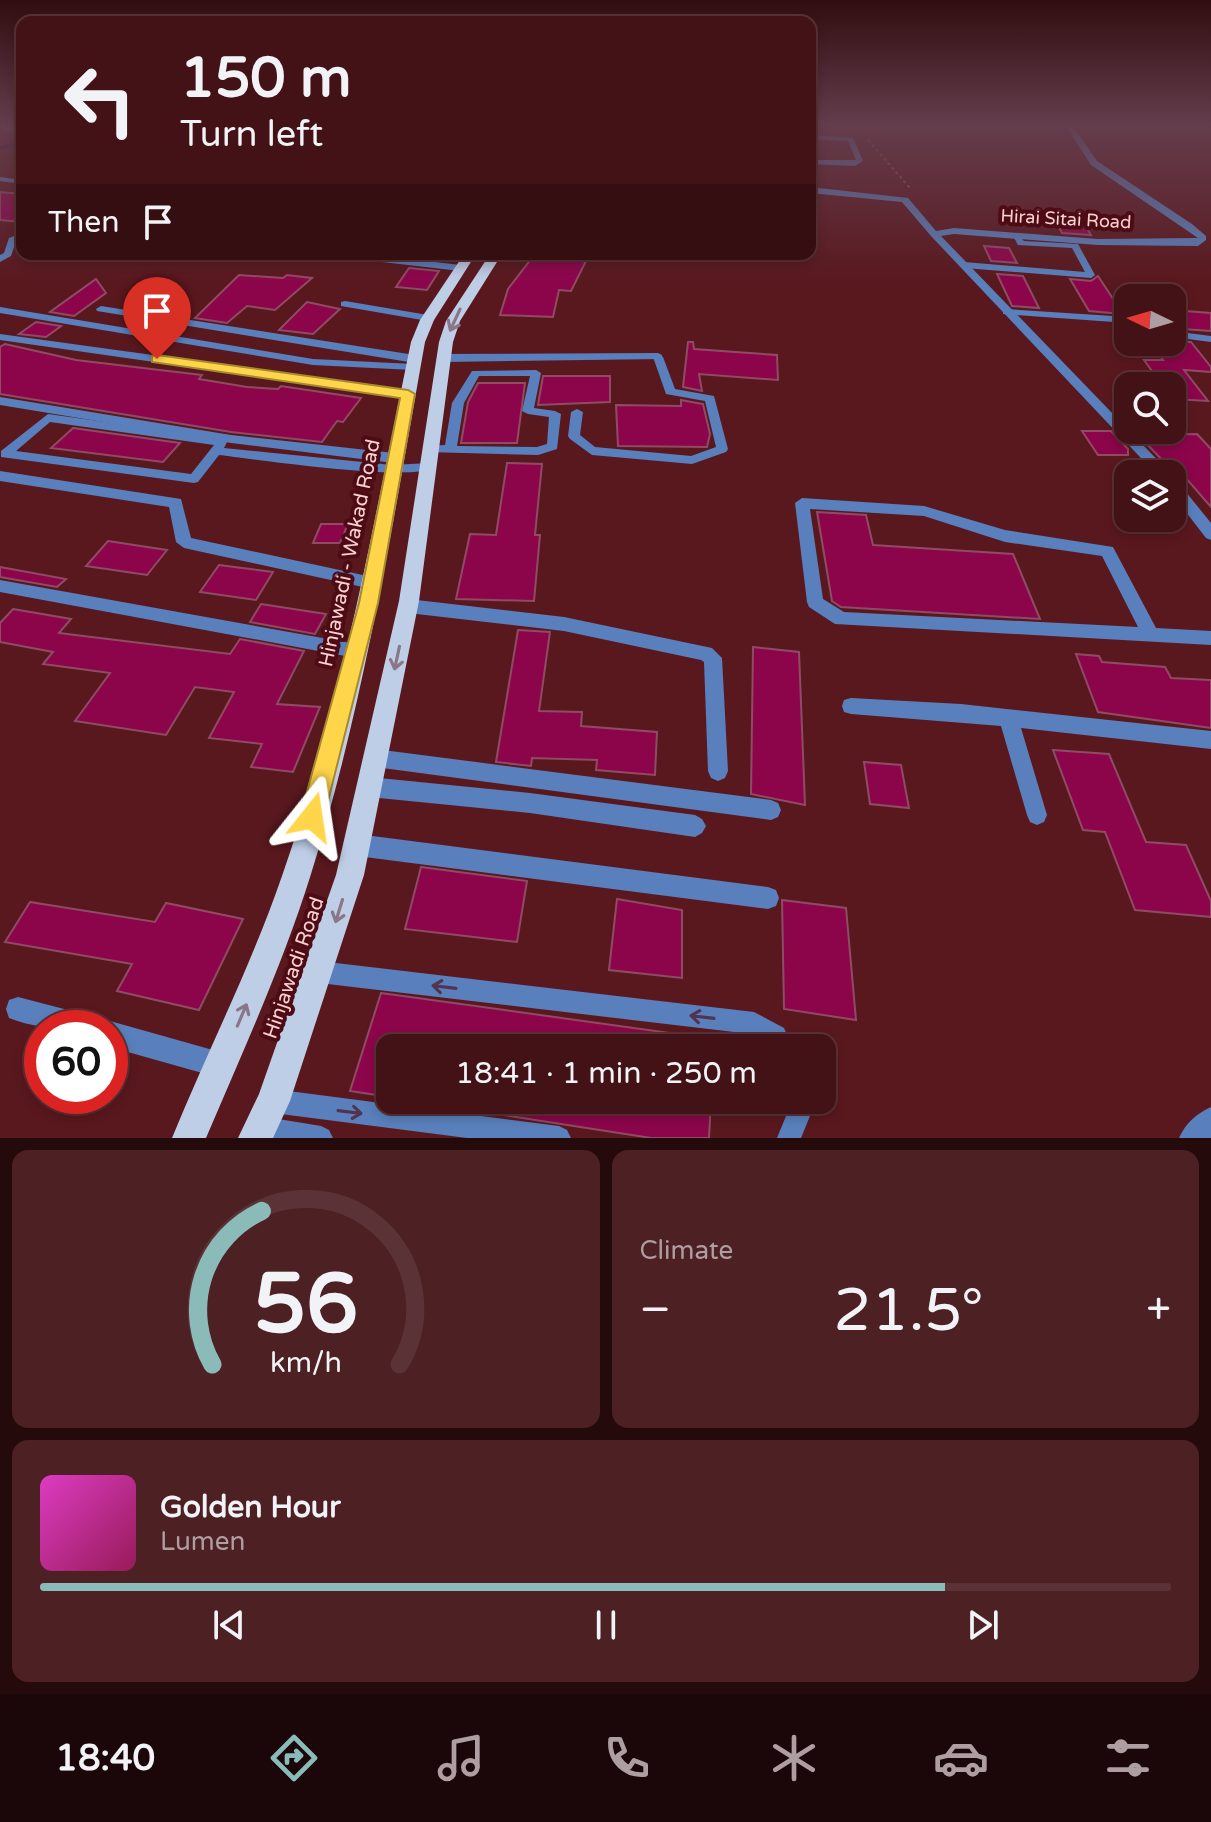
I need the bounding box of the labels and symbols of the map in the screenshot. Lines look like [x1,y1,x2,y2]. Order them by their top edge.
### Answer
street label: Hirai Sitai Road [1000,205,1132,233]
pin [123,277,191,359]
north arrow [1114,284,1186,356]
one-way arrow [447,308,462,332]
street label: Hinjawadi - Wakad Road [314,437,386,669]
one-way arrow [389,645,404,670]
position arrow [270,775,354,859]
street label: Hinjawadi Road [259,894,329,1042]
one-way arrow [330,898,345,923]
one-way arrow [431,979,458,994]
one-way arrow [235,1003,250,1028]
one-way arrow [689,1009,716,1024]
speed limit sign: 60 [24,1010,128,1114]
one-way arrow [336,1104,363,1119]

